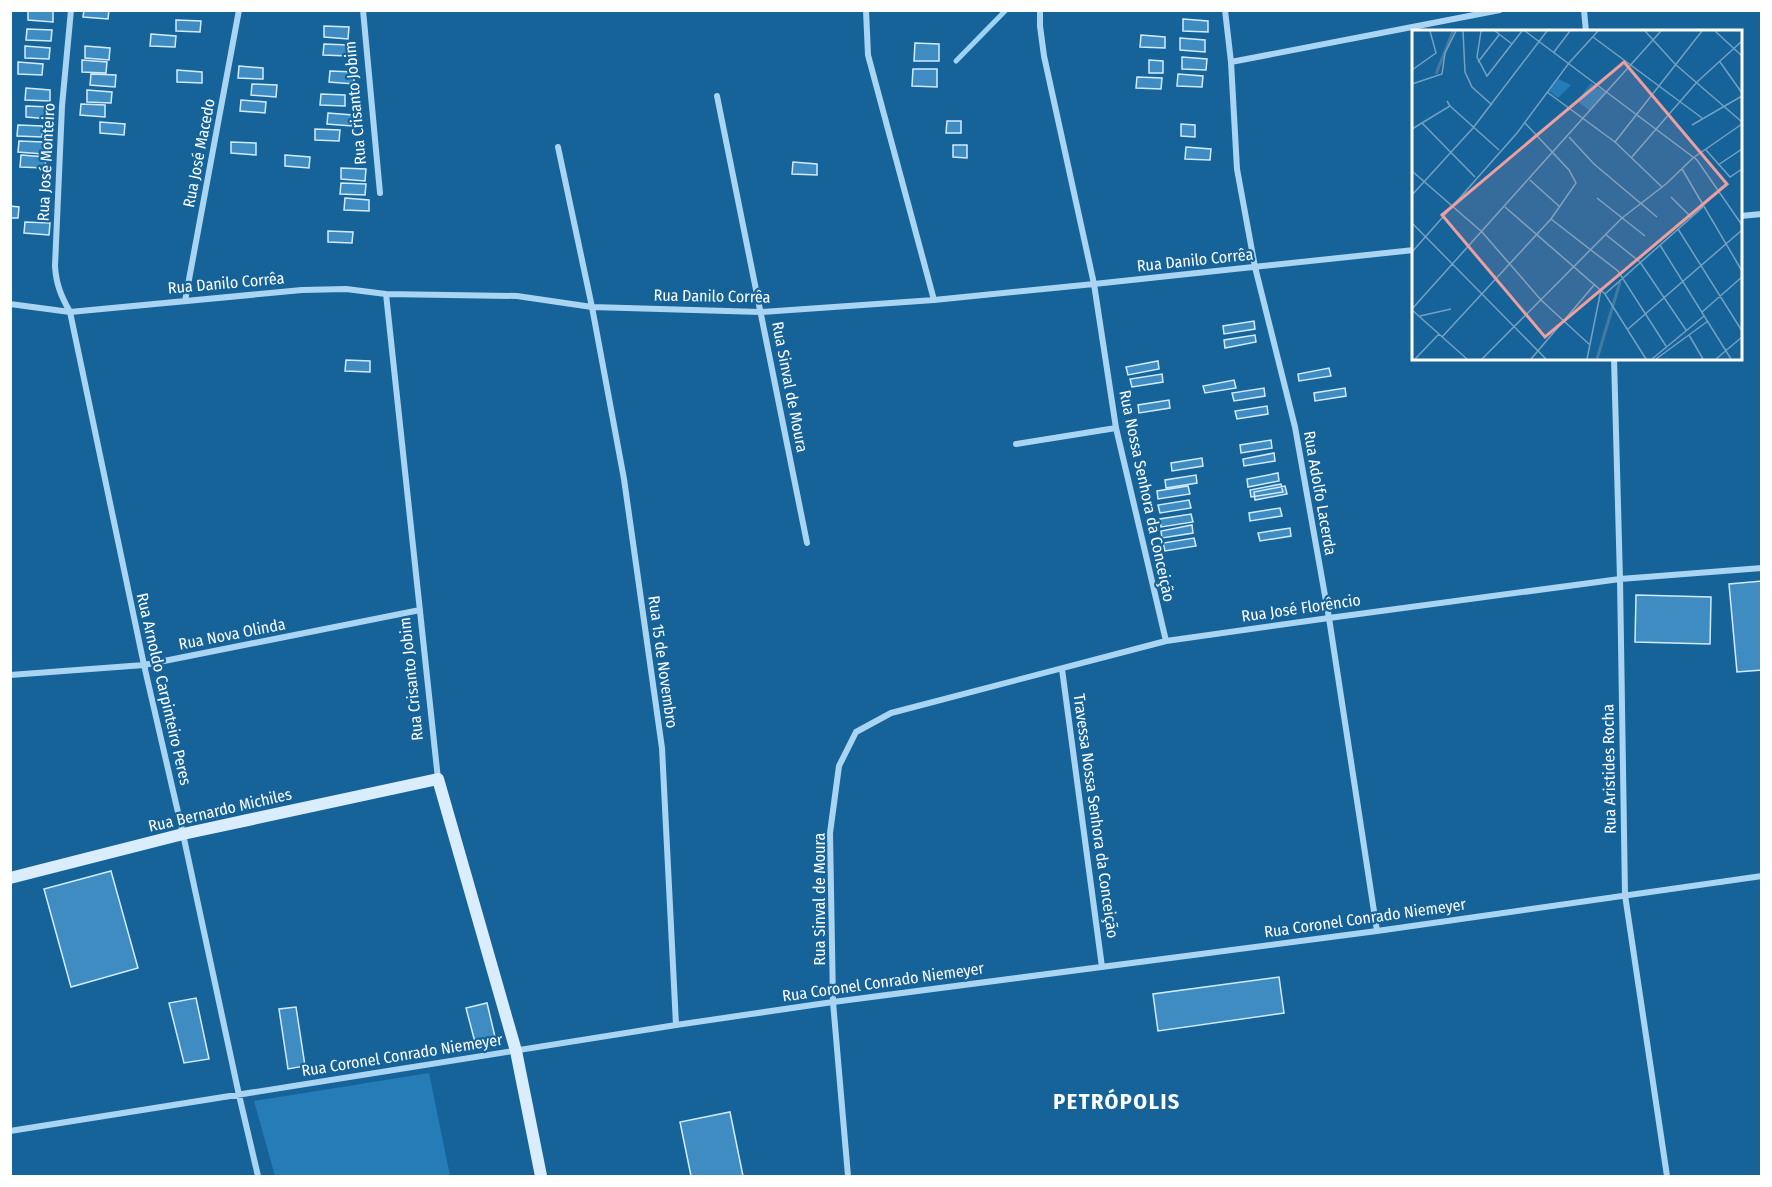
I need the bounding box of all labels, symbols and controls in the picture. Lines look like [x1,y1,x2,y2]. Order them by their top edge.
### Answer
inset map [1412,30,1742,360]
street label: Rua Crisanto Jobim [340,40,370,166]
street label: Rua José Macedo [179,97,219,209]
street label: Rua José Monteiro [33,102,59,222]
street label: Rua Danilo Corrêa [1136,244,1254,276]
street label: Rua Danilo Corrêa [167,268,285,298]
street label: Rua Danilo Corrêa [653,285,771,307]
street label: Rua Sinval de Moura [768,320,812,454]
street label: Rua Nossa Senhora da Conceição [1115,388,1179,604]
street label: Rua Adolfo Lacerda [1300,429,1340,557]
street label: Rua José Florêncio [1240,590,1362,626]
street label: Rua Arnoldo Carpinteiro Peres [133,591,195,787]
street label: Rua 15 de Novembro [644,594,682,730]
street label: Rua Nova Olinda [177,614,287,654]
street label: Rua Crisanto Jobim [395,616,427,742]
street label: Travessa Nossa Senhora da Conceição [1069,692,1123,940]
street label: Rua Aristides Rocha [1598,704,1620,834]
street label: Rua Bernardo Michiles [146,784,294,836]
street label: Rua Sinval de Moura [810,832,829,965]
street label: Rua Coronel Conrado Niemeyer [1263,894,1467,942]
street label: Rua Coronel Conrado Niemeyer [781,958,985,1006]
street label: Rua Coronel Conrado Niemeyer [300,1030,504,1080]
district label: PETRÓPOLIS [1053,1088,1181,1115]

